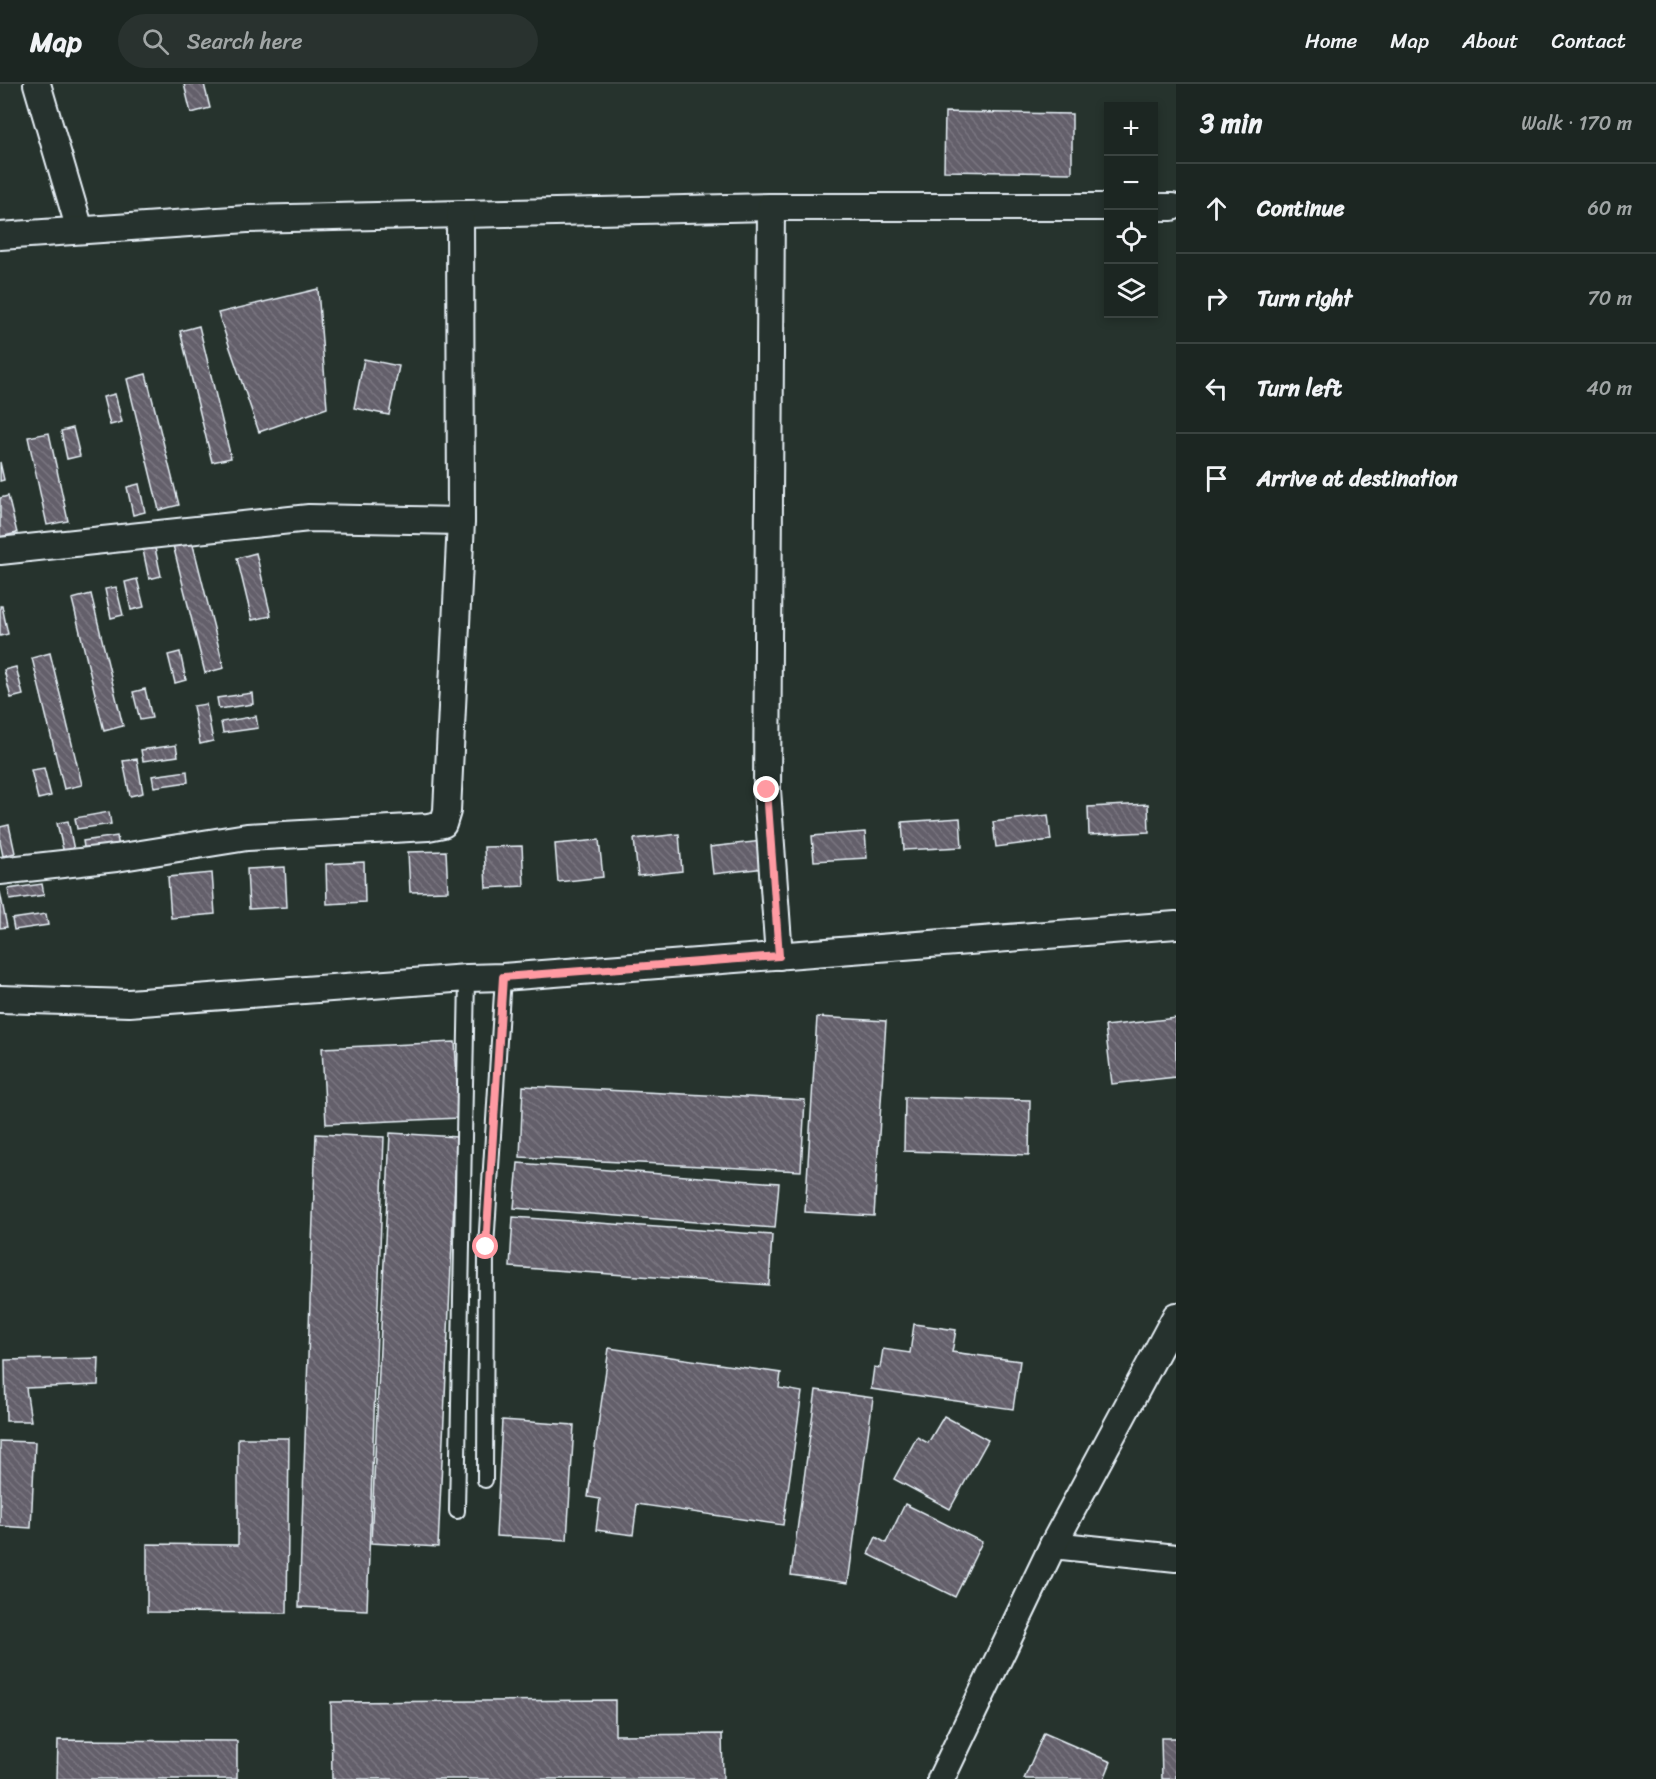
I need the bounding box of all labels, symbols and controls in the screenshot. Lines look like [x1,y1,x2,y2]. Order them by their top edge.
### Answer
search box [118,14,538,68]
text: Map [30,17,82,66]
text: Search here [187,22,303,61]
text: Home [1305,22,1357,60]
text: Map [1390,22,1429,60]
text: About [1462,22,1519,60]
text: Contact [1552,22,1626,60]
icon: search [139,25,172,58]
text: 3 min [1200,100,1262,146]
map controls [1104,102,1158,318]
button: + [1104,102,1158,156]
text: Walk · 170 m [1521,106,1632,141]
button: − [1104,156,1158,210]
text: Continue [1257,189,1345,228]
text: 60 m [1587,191,1632,226]
icon: ahead [1200,192,1233,225]
button: locate [1104,210,1158,264]
button: layers [1104,264,1158,318]
text: Turn right [1257,279,1352,318]
text: 70 m [1587,281,1632,316]
icon: right [1200,282,1233,315]
text: Turn left [1257,369,1342,408]
text: 40 m [1586,371,1632,406]
icon: left [1200,372,1233,405]
text: Arrive at destination [1257,459,1458,498]
icon: arrive [1200,462,1233,495]
route end [753,776,779,802]
route start [472,1233,498,1259]

